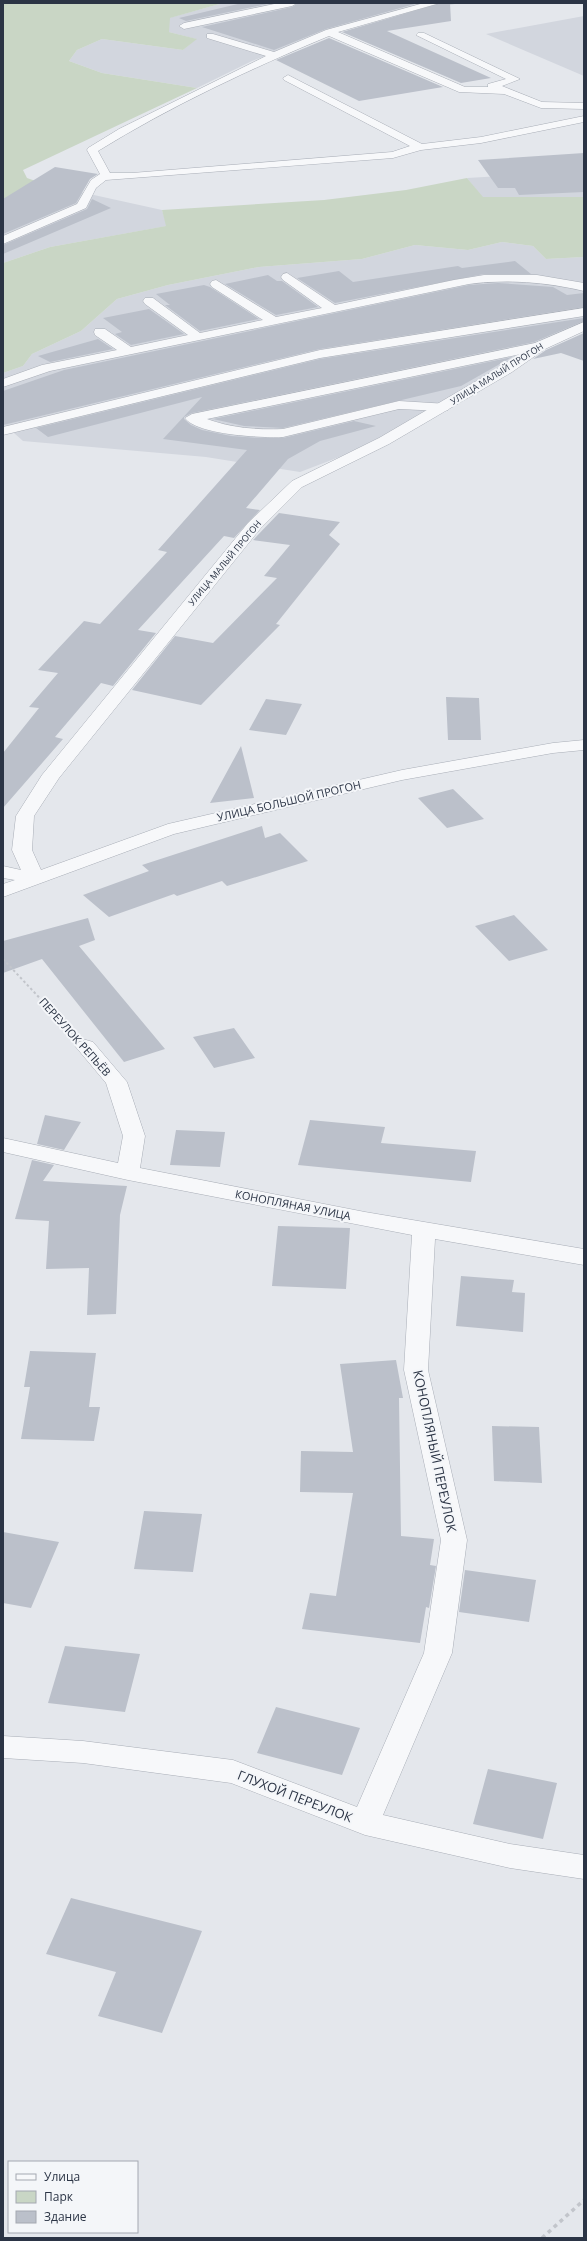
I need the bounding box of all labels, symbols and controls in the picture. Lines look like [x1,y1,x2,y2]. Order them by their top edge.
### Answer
street label: УЛИЦА МАЛЫЙ ПРОГОН [448,340,546,408]
street label: УЛИЦА МАЛЫЙ ПРОГОН [185,517,264,608]
street label: УЛИЦА БОЛЬШОЙ ПРОГОН [215,777,362,824]
street label: ПЕРЕУЛОК РЕПЬЁВ [36,994,115,1079]
street label: КОНОПЛЯНАЯ УЛИЦА [234,1186,352,1223]
street label: КОНОПЛЯНЫЙ ПЕРЕУЛОК [409,1368,461,1534]
street label: ГЛУХОЙ ПЕРЕУЛОК [235,1766,355,1826]
legend [8,2161,138,2233]
text: Улица [44,2168,80,2185]
text: Парк [44,2188,74,2205]
text: Здание [44,2208,87,2225]

